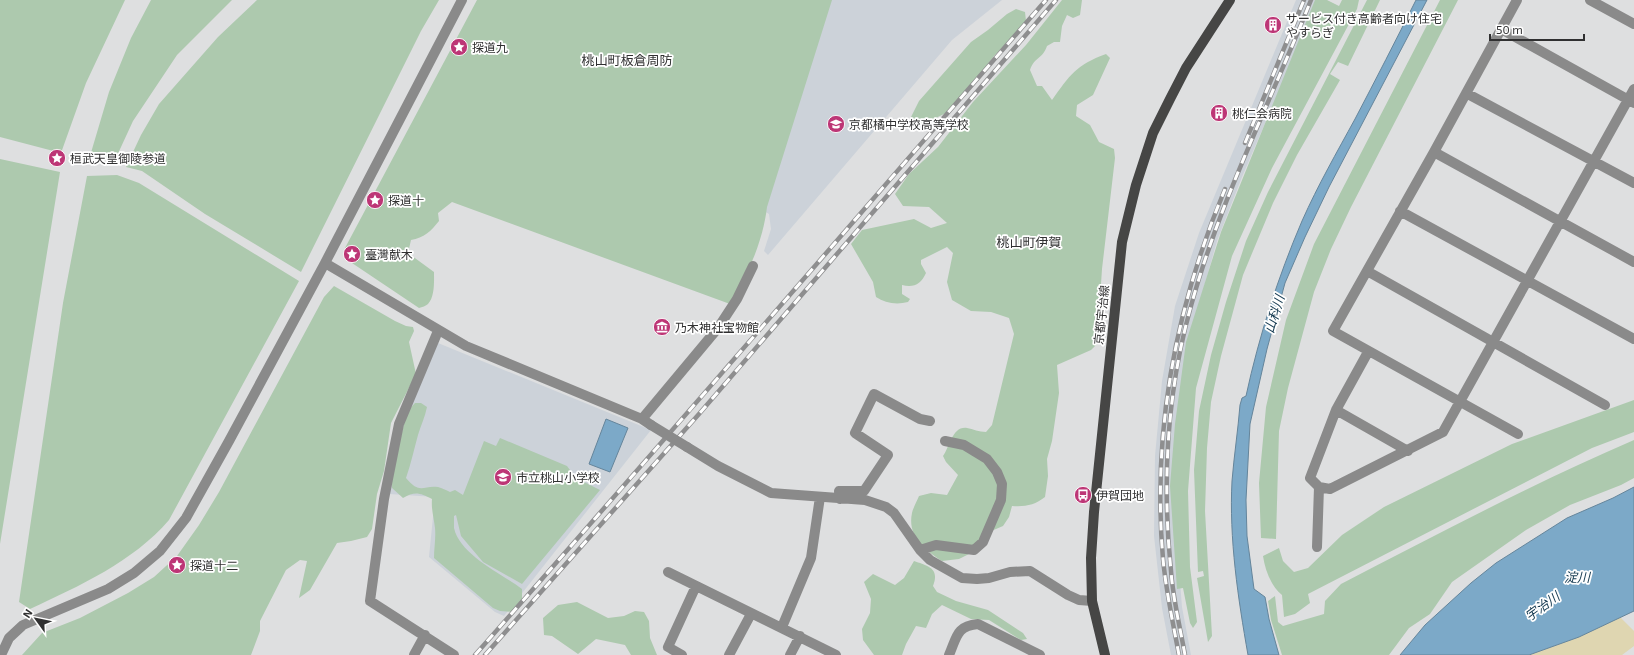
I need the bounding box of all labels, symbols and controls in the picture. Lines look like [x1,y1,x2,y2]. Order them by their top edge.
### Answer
place label: サービス付き高齢者向け住宅 やすらぎ [1286,11,1442,39]
building icon: サービス付き高齢者向け住宅 やすらぎ [1263,15,1283,35]
scale bar [1490,16,1584,42]
text: 50 m [1496,22,1523,36]
place icon: 探道九 [449,37,469,57]
place label: 探道九 [472,40,508,54]
district label: 桃山町板倉周防 [581,52,673,68]
building icon: 桃仁会病院 [1209,103,1229,123]
place label: 桃仁会病院 [1232,106,1292,120]
school or university icon: 京都橘中学校高等学校 [826,114,846,134]
place label: 京都橘中学校高等学校 [849,117,969,131]
place icon: 桓武天皇御陵参道 [47,148,67,168]
place label: 桓武天皇御陵参道 [70,151,166,165]
place icon: 探道十 [365,190,385,210]
place label: 探道十 [388,193,424,207]
district label: 桃山町伊賀 [996,234,1062,250]
place icon: 臺灣献木 [342,244,362,264]
place label: 臺灣献木 [365,247,413,261]
street label: 京都宇治線 [1091,284,1111,346]
water label: 山科川 [1261,291,1288,335]
museum icon: 乃木神社宝物館 [652,317,672,337]
place label: 乃木神社宝物館 [675,320,759,334]
school or university icon: 市立桃山小学校 [493,467,513,487]
place label: 市立桃山小学校 [516,470,600,484]
bus stop icon: 伊賀団地 [1073,485,1093,505]
place label: 伊賀団地 [1096,488,1144,502]
place icon: 探道十二 [167,555,187,575]
place label: 探道十二 [190,558,238,572]
water label: 淀川 [1564,569,1592,585]
water label: 宇治川 [1522,587,1564,624]
north arrow [16,599,56,639]
text: N [20,606,35,620]

